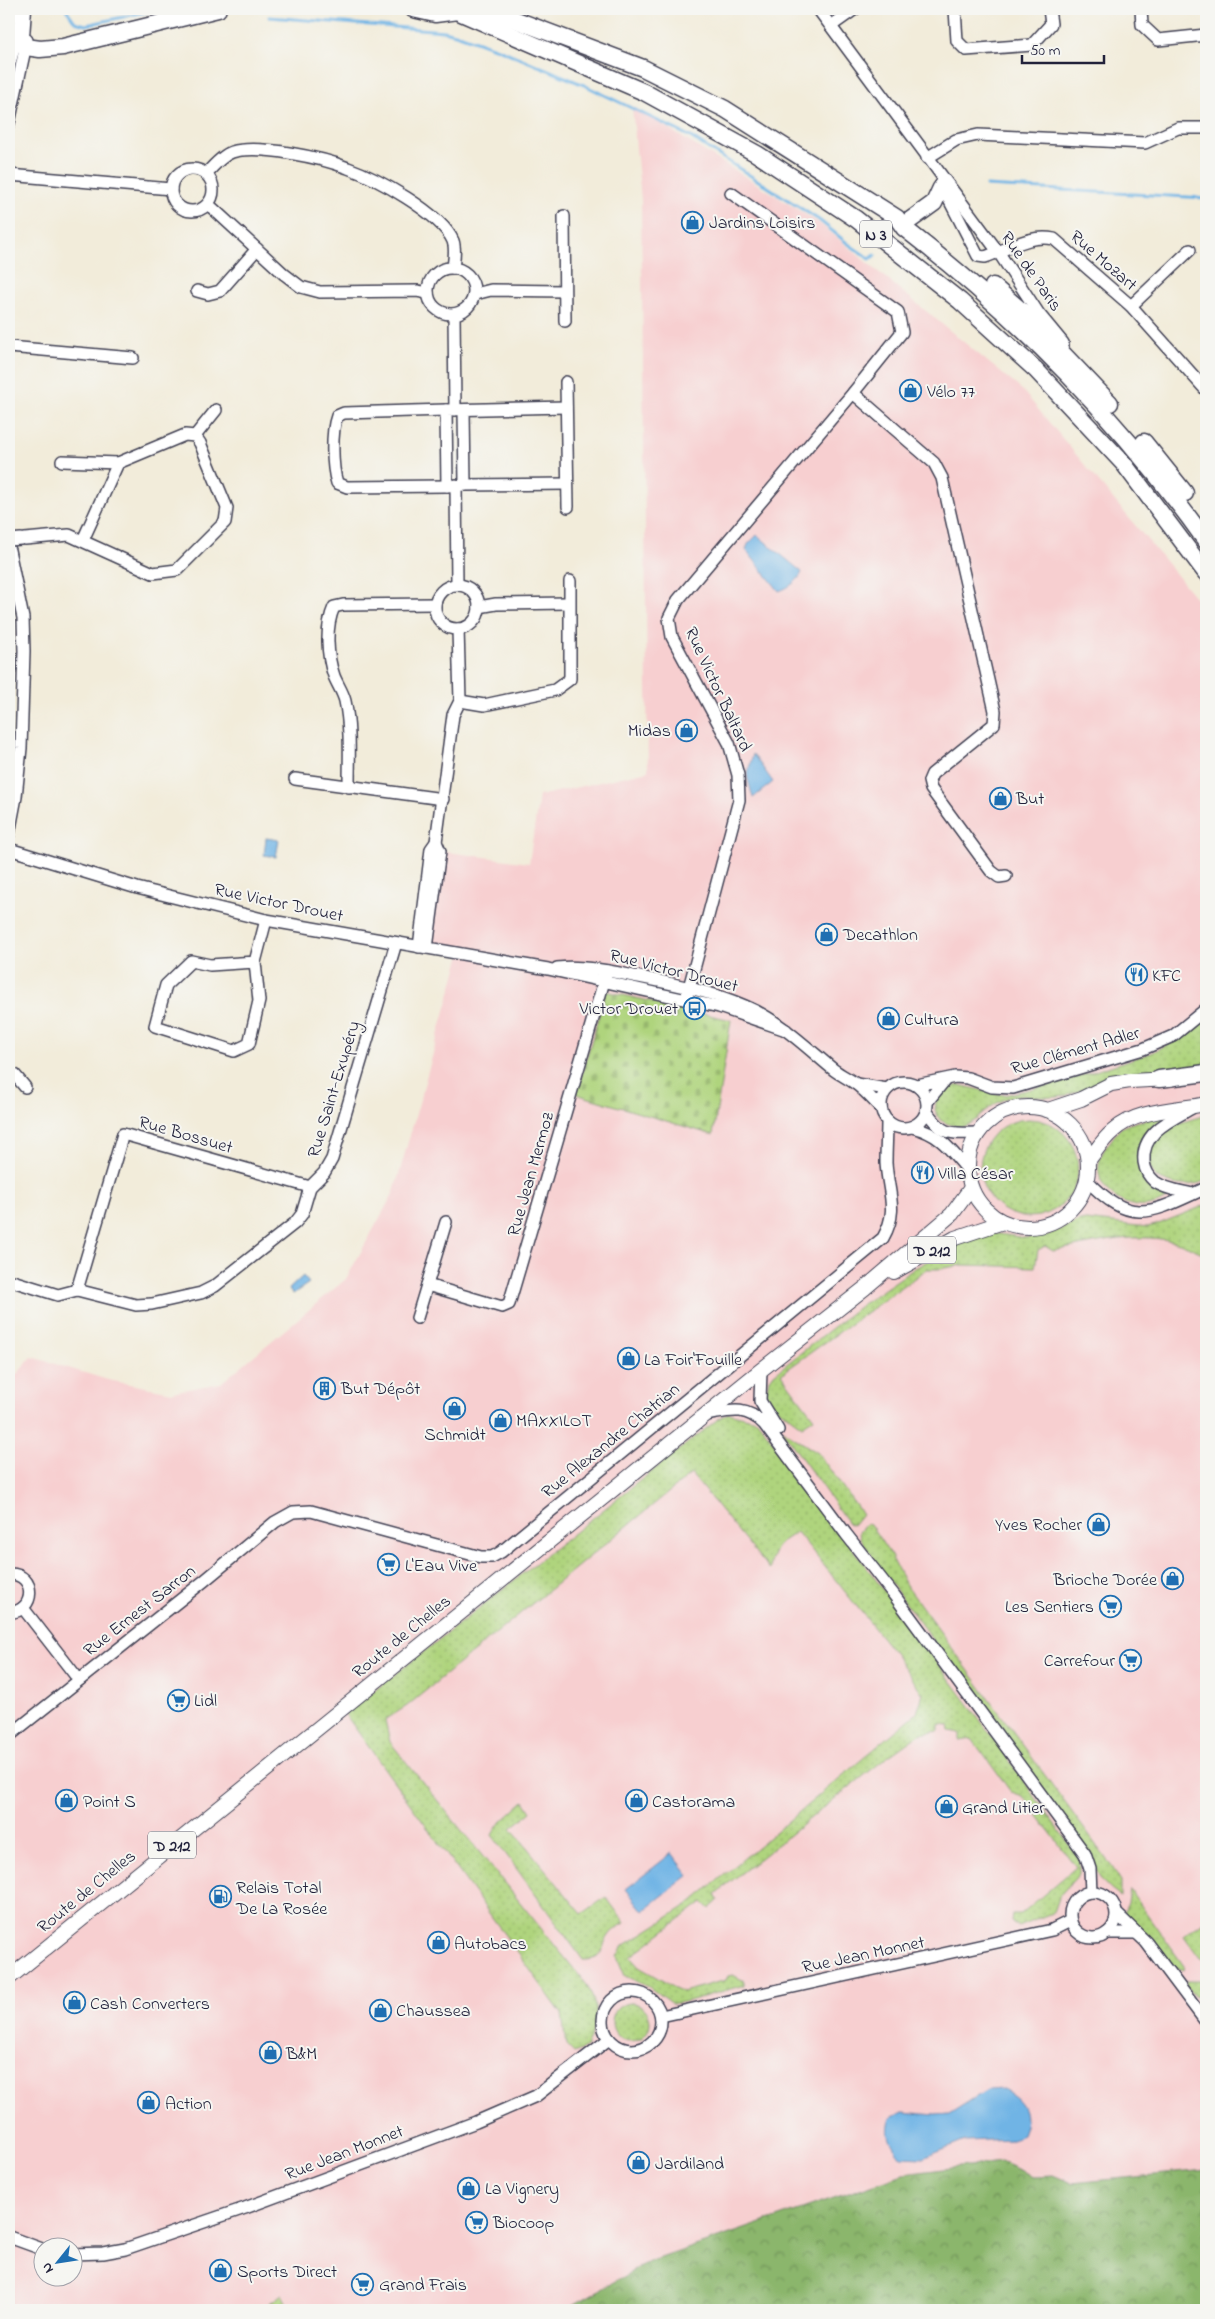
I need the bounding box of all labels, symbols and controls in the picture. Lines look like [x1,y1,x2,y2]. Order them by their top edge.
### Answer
scale bar [1022,32,1105,64]
text: 50 m [1030,40,1061,62]
shop icon: Jardins Loisirs [681,210,705,234]
place label: Jardins Loisirs [709,211,815,237]
road number: N 3 [860,220,892,248]
street label: Rue Mozart [1063,225,1142,298]
street label: Rue de Paris [993,227,1068,317]
shop icon: Vélo 77 [899,379,923,403]
place label: Vélo 77 [926,380,976,406]
street label: Rue Victor Baltard [677,623,758,757]
shop icon: Midas [675,718,699,742]
place label: Midas [628,719,671,745]
shop icon: But [988,786,1012,810]
place label: But [1015,787,1044,813]
street label: Rue Victor Drouet [212,878,346,930]
shop icon: Decathlon [815,922,839,946]
place label: Decathlon [842,923,918,949]
street label: Rue Victor Drouet [607,943,740,1000]
restaurant icon: KFC [1124,963,1148,987]
place label: KFC [1152,964,1181,990]
bus stop icon: Victor Drouet [682,996,706,1020]
place label: Victor Drouet [578,997,678,1023]
shop icon: Cultura [876,1007,900,1031]
place label: Cultura [904,1008,959,1034]
street label: Rue Saint-Exupéry [302,1018,368,1161]
street label: Rue Clément Adler [1008,1021,1143,1083]
street label: Rue Jean Mermoz [502,1109,562,1240]
street label: Rue Bossuet [135,1110,236,1162]
restaurant icon: Villa César [910,1161,934,1185]
place label: Villa César [937,1162,1014,1188]
road number: D 212 [908,1236,956,1264]
shop icon: La Foir'Fouille [616,1347,640,1371]
place label: La Foir'Fouille [644,1348,743,1374]
building icon: But Dépôt [313,1376,337,1400]
place label: But Dépôt [340,1377,420,1403]
street label: Rue Alexandre Chatrian [536,1377,686,1506]
shop icon: Schmidt [443,1397,467,1421]
shop icon: MAXXILOT [488,1408,512,1432]
place label: MAXXILOT [516,1409,592,1435]
place label: Schmidt [424,1423,486,1449]
shop icon: Yves Rocher [1086,1512,1110,1536]
place label: Yves Rocher [995,1513,1082,1539]
supermarket icon: L'Eau Vive [377,1553,401,1577]
place label: L'Eau Vive [405,1554,478,1580]
street label: Rue Ernest Sarron [78,1559,202,1664]
shop icon: Brioche Dorée [1161,1567,1185,1591]
place label: Brioche Dorée [1052,1568,1158,1594]
street label: Route de Chelles [347,1589,457,1686]
supermarket icon: Les Sentiers [1098,1594,1122,1618]
place label: Les Sentiers [1005,1595,1094,1621]
supermarket icon: Carrefour [1119,1648,1143,1672]
place label: Carrefour [1044,1649,1115,1675]
supermarket icon: Lidl [166,1688,190,1712]
place label: Lidl [194,1689,217,1715]
shop icon: Point S [55,1789,79,1813]
shop icon: Castorama [624,1789,648,1813]
place label: Point S [83,1790,136,1816]
place label: Castorama [652,1790,735,1816]
shop icon: Grand Litier [934,1795,958,1819]
place label: Grand Litier [962,1796,1045,1822]
road number: D 212 [148,1832,196,1858]
street label: Route de Chelles [32,1844,142,1941]
place label: Relais Total De La Rosée [235,1876,328,1923]
fuel station icon: Relais Total De La Rosée [208,1885,232,1909]
street label: Rue Jean Monnet [800,1930,927,1982]
shop icon: Autobacs [426,1931,450,1955]
place label: Autobacs [454,1932,527,1958]
shop icon: Cash Converters [62,1991,86,2015]
place label: Cash Converters [90,1992,210,2018]
shop icon: Chaussea [368,1998,392,2022]
place label: Chaussea [396,1999,471,2025]
shop icon: B&M [258,2041,282,2065]
place label: B&M [285,2042,317,2068]
shop icon: Action [137,2091,161,2115]
place label: Action [165,2092,212,2118]
street label: Rue Jean Monnet [282,2119,408,2188]
shop icon: Jardiland [627,2151,651,2175]
place label: Jardiland [655,2152,724,2178]
shop icon: La Vignery [457,2176,481,2200]
place label: La Vignery [485,2177,559,2204]
supermarket icon: Biocoop [465,2210,489,2234]
place label: Biocoop [492,2211,554,2237]
north arrow [32,2236,82,2286]
text: N [37,2258,59,2277]
shop icon: Sports Direct [209,2259,233,2283]
place label: Sports Direct [237,2260,337,2286]
supermarket icon: Grand Frais [351,2272,375,2296]
place label: Grand Frais [379,2273,467,2299]

